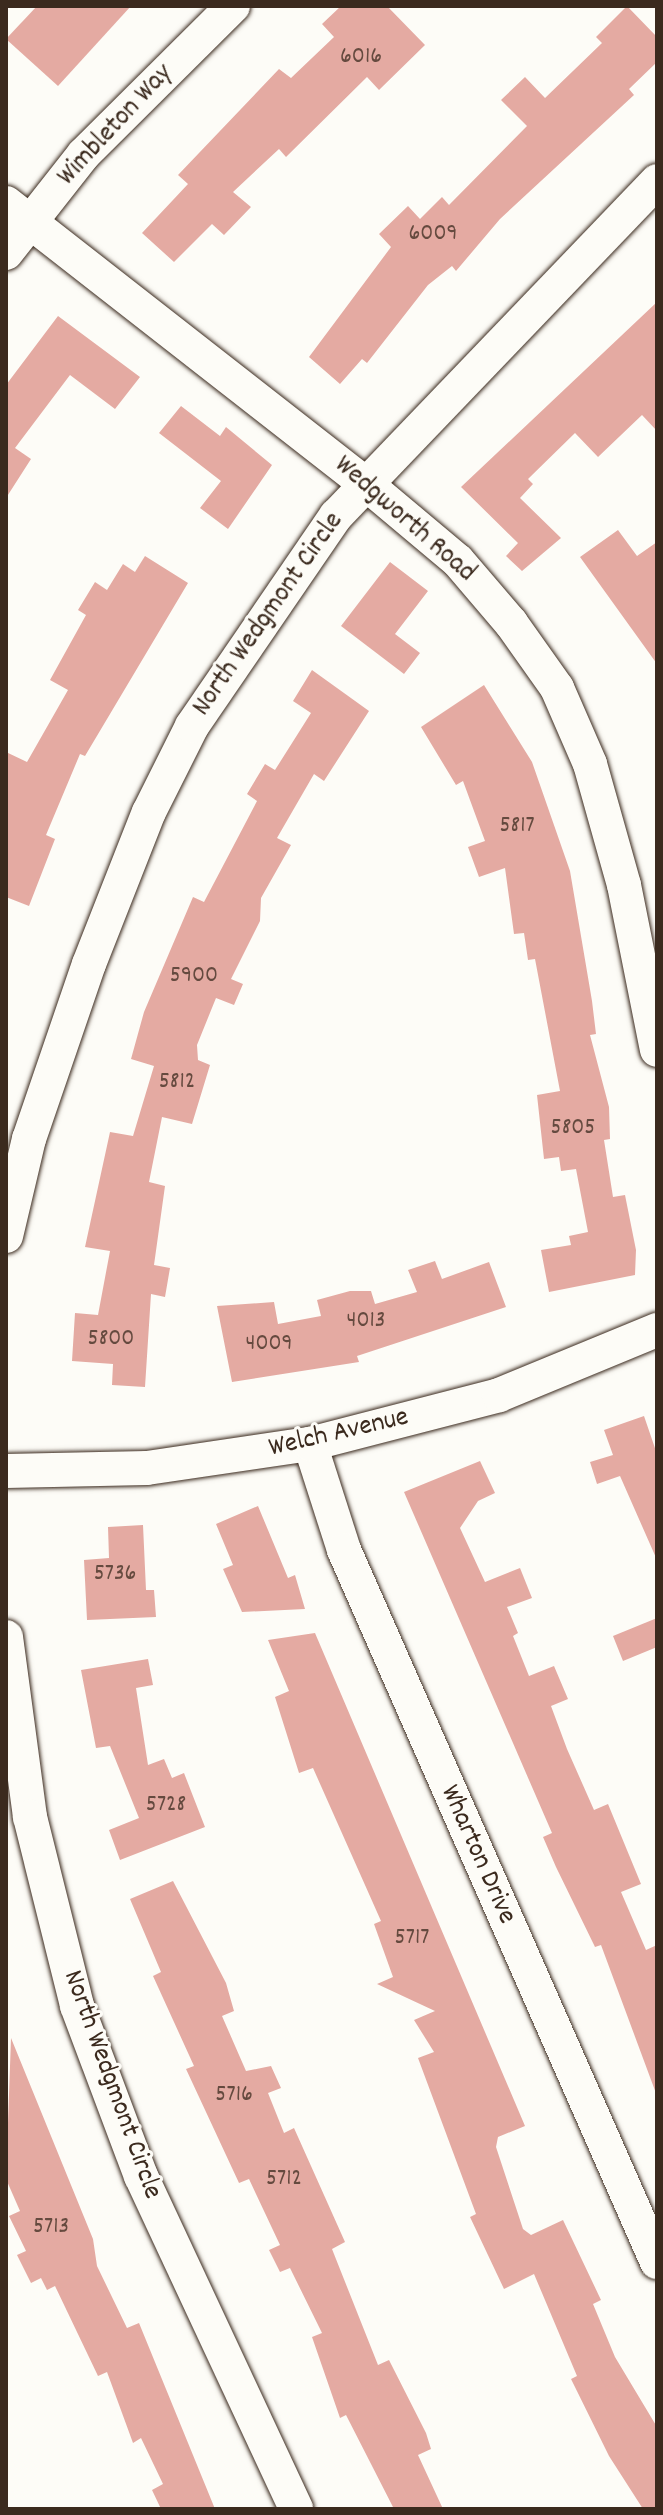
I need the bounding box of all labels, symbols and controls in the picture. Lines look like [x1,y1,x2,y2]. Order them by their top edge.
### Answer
house number: 6016 [340,44,382,72]
street label: Wimbleton Way [51,58,181,194]
house number: 6009 [409,221,457,249]
street label: Wedgworth Road [326,449,482,591]
street label: North Wedgmont Circle [186,507,352,723]
house number: 5817 [499,813,535,841]
house number: 5900 [170,963,218,991]
house number: 5812 [159,1069,195,1097]
house number: 5805 [551,1115,595,1143]
house number: 4013 [347,1308,385,1336]
house number: 5800 [88,1326,134,1354]
house number: 4009 [245,1331,293,1359]
street label: Welch Avenue [266,1402,412,1466]
house number: 5736 [94,1561,136,1589]
street label: Wharton Drive [431,1780,523,1930]
house number: 5728 [146,1792,186,1820]
house number: 5717 [395,1925,429,1953]
street label: North Wedgmont Circle [54,1966,168,2204]
house number: 5716 [215,2082,253,2110]
house number: 5712 [266,2166,302,2194]
house number: 5713 [33,2214,69,2242]

